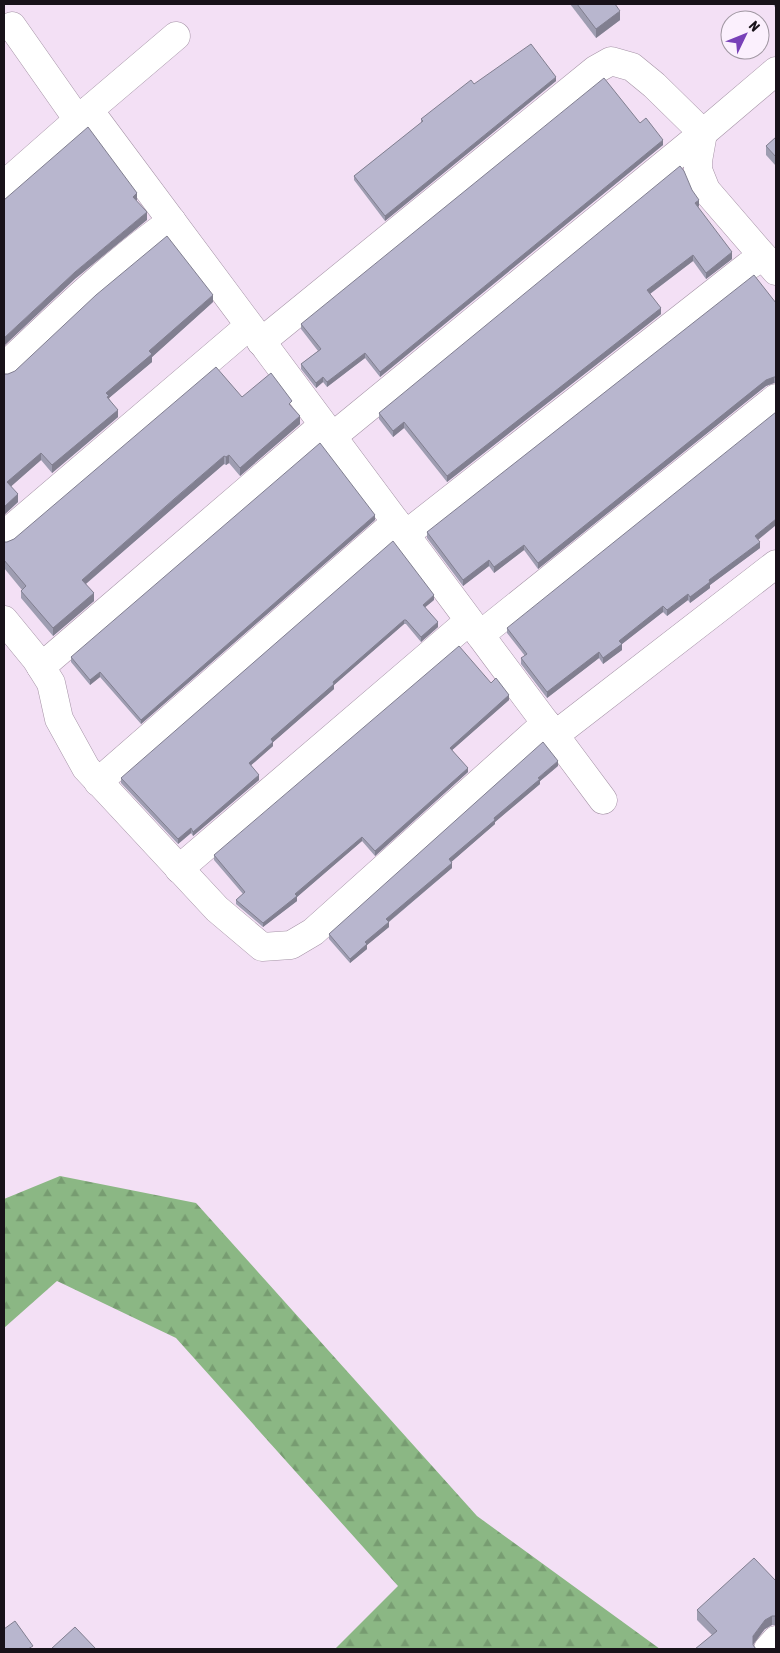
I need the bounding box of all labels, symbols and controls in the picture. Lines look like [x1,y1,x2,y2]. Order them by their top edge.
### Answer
north arrow [720,10,770,60]
text: N [746,18,763,35]

